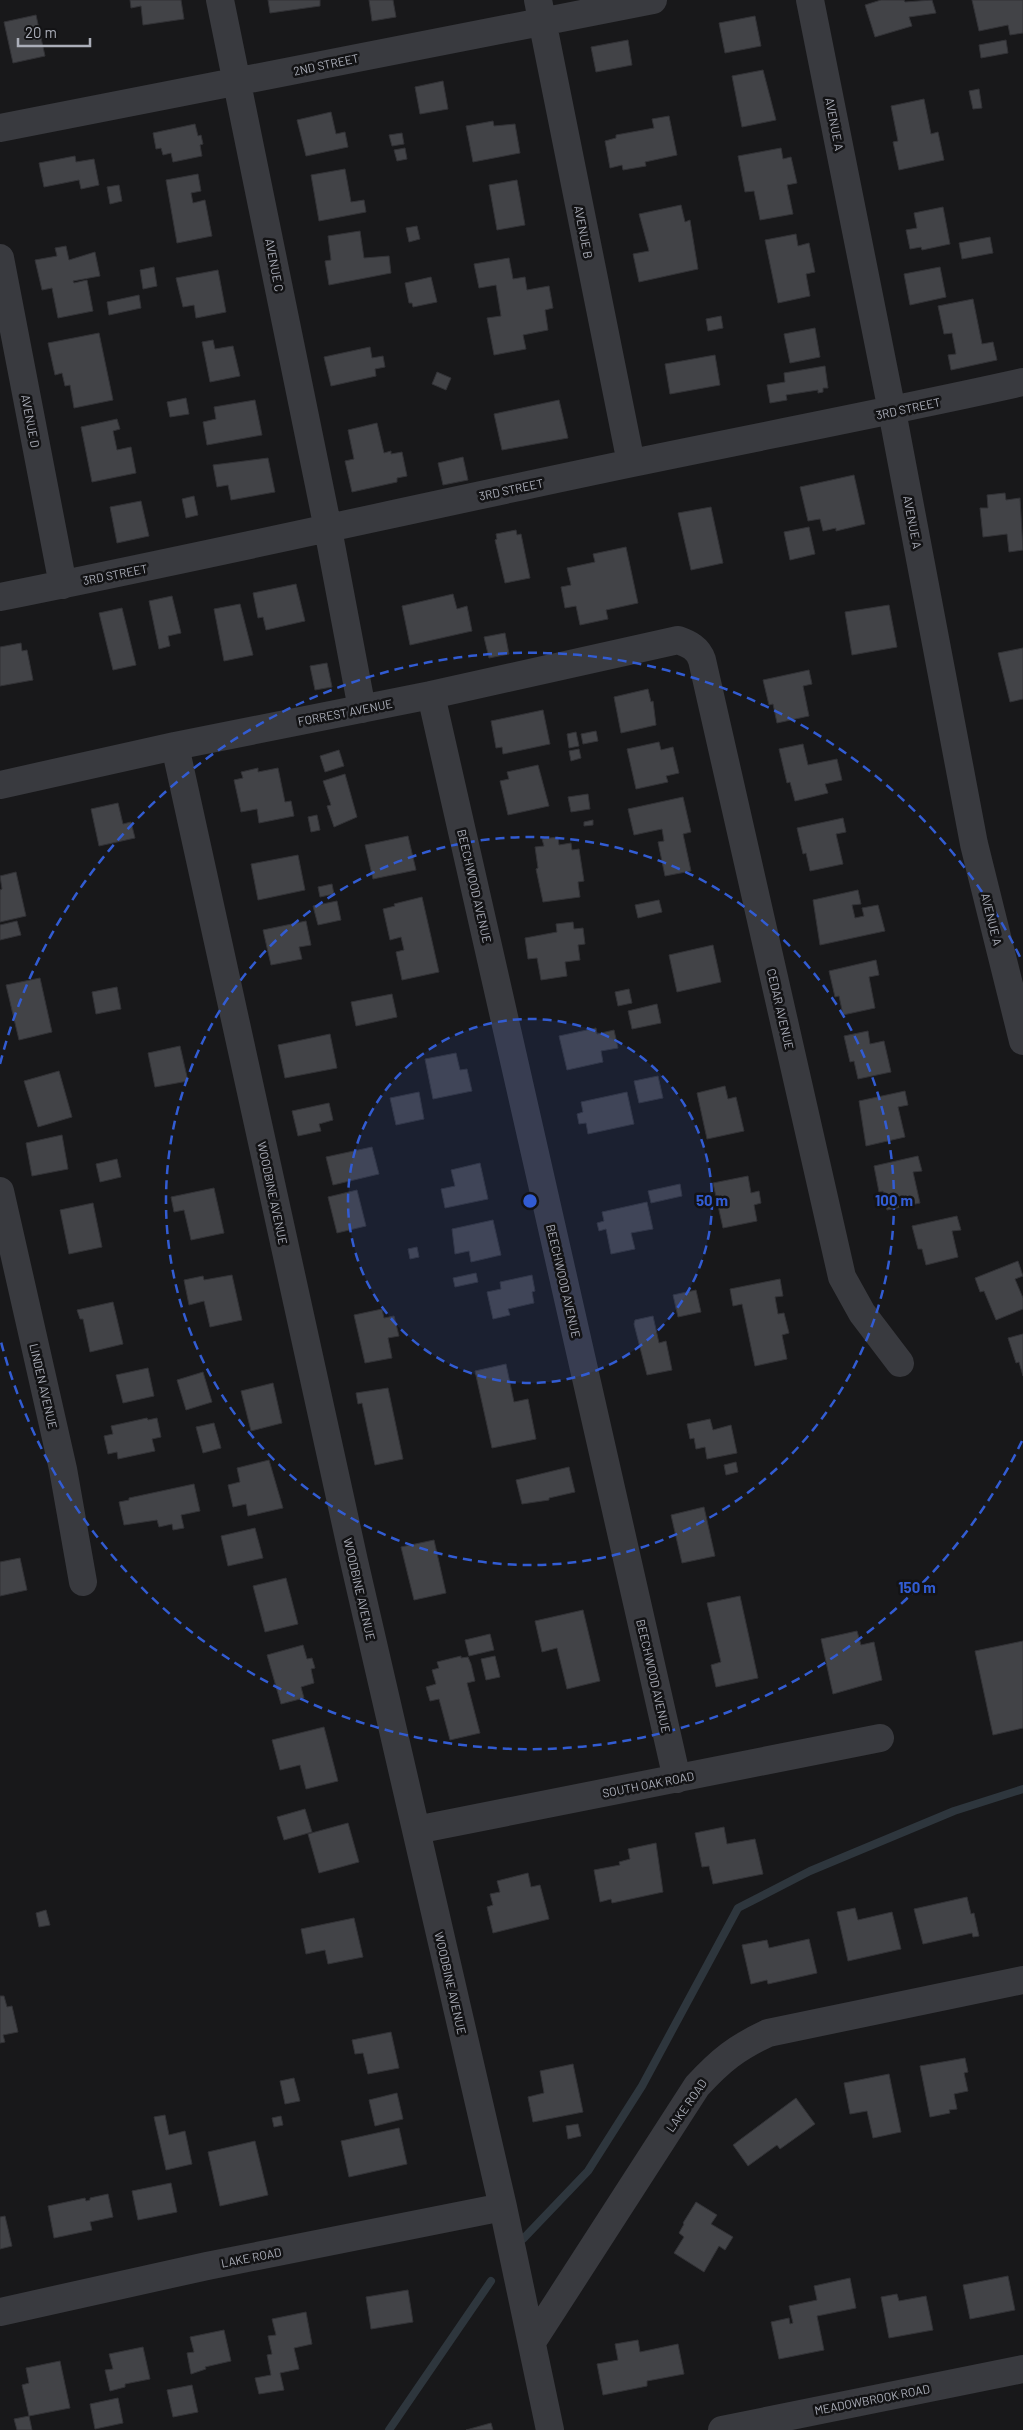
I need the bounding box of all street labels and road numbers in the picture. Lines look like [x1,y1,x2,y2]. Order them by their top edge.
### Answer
street label: 2ND STREET [292,50,360,78]
street label: AVENUE A [823,96,847,152]
street label: AVENUE B [572,204,596,260]
street label: AVENUE C [263,237,287,293]
street label: AVENUE D [19,393,43,449]
street label: 3RD STREET [874,394,942,422]
street label: 3RD STREET [477,475,545,503]
street label: AVENUE A [901,494,925,550]
street label: 3RD STREET [81,561,149,587]
street label: FORREST AVENUE [296,696,394,728]
street label: BEECHWOOD AVENUE [455,828,495,944]
street label: AVENUE A [979,891,1005,947]
street label: CEDAR AVENUE [765,967,797,1051]
street label: WOODBINE AVENUE [255,1140,291,1246]
street label: BEECHWOOD AVENUE [544,1223,584,1339]
street label: LINDEN AVENUE [27,1342,61,1430]
street label: WOODBINE AVENUE [341,1536,379,1642]
street label: BEECHWOOD AVENUE [634,1618,674,1734]
street label: SOUTH OAK ROAD [601,1768,695,1800]
street label: WOODBINE AVENUE [432,1930,470,2036]
street label: LAKE ROAD [663,2076,709,2134]
street label: LAKE ROAD [220,2244,282,2270]
street label: MEADOWBROOK ROAD [813,2381,931,2417]

